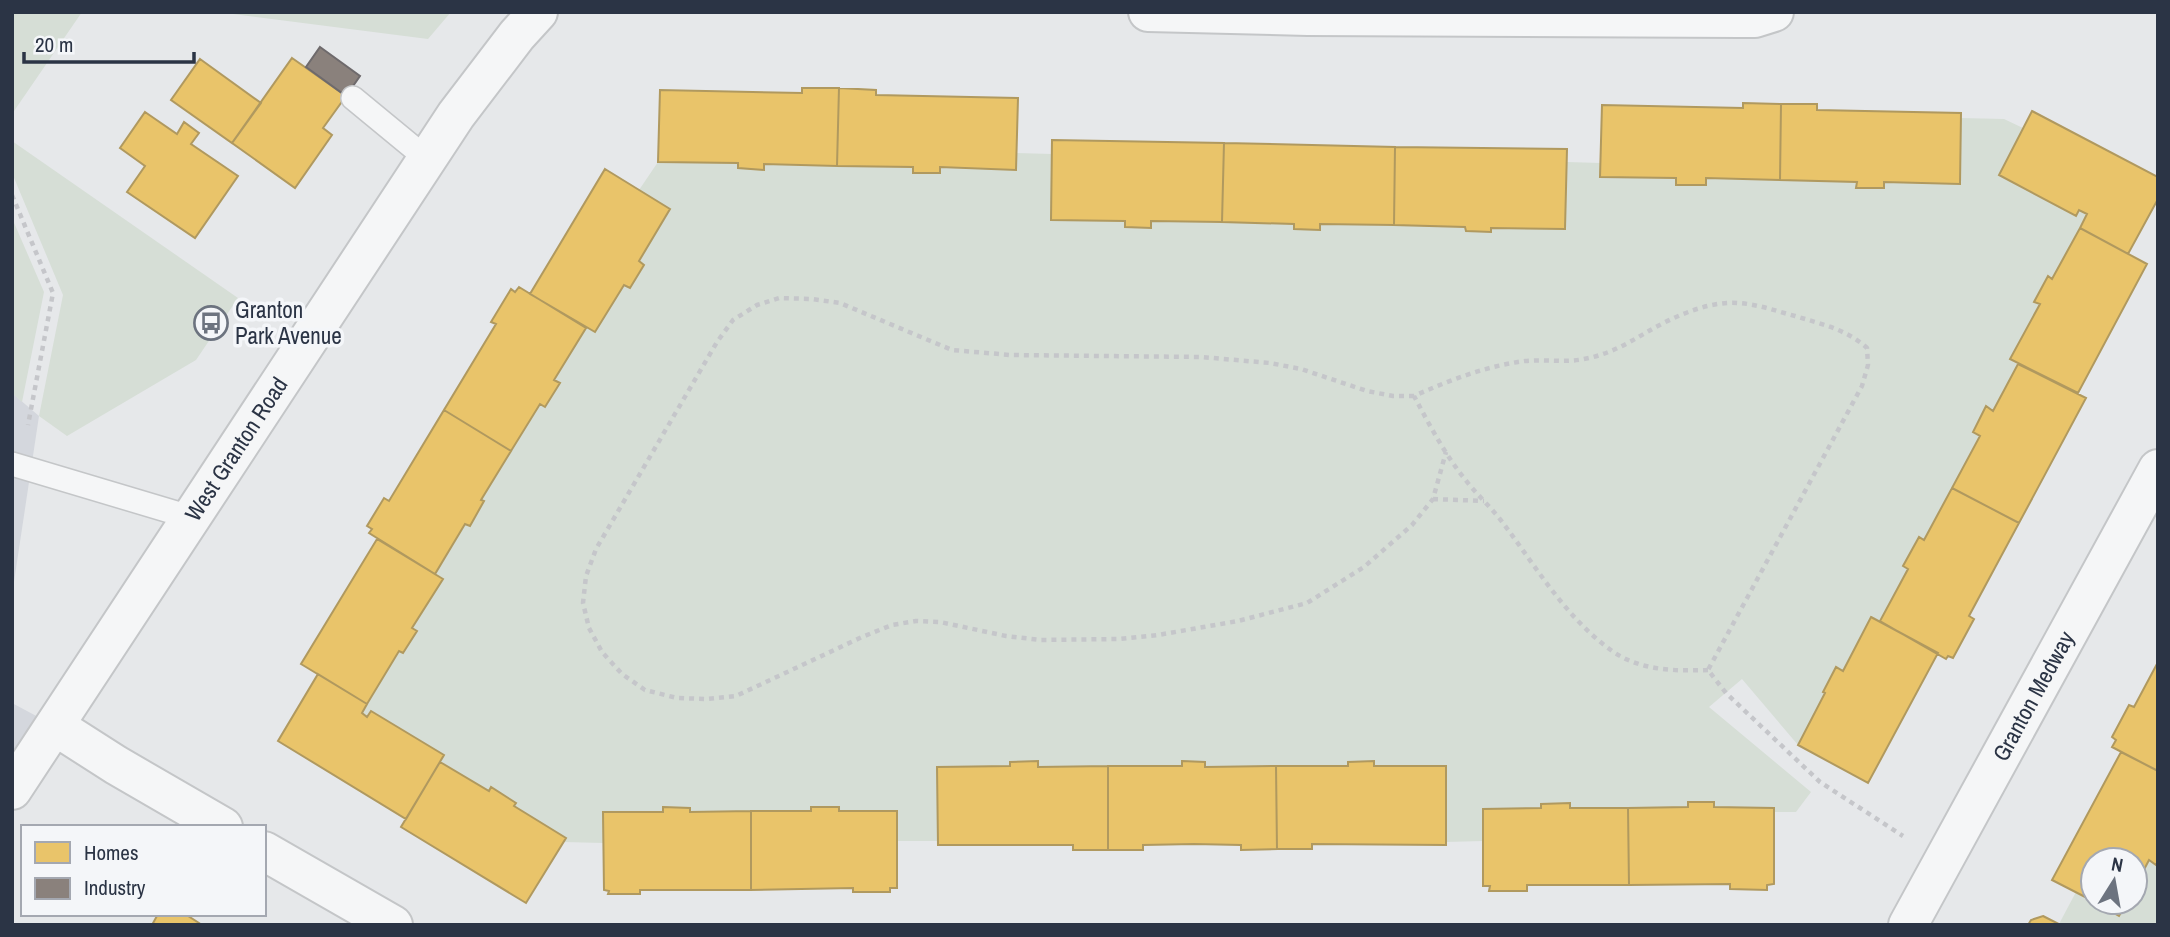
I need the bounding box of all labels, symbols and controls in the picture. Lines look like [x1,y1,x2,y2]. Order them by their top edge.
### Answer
scale bar [24,21,194,65]
text: 20 m [35,30,73,59]
place label: Granton Park Avenue [235,294,342,351]
bus stop icon: Granton Park Avenue [192,304,230,342]
street label: West Granton Road [177,371,295,527]
street label: Granton Medway [1985,625,2081,766]
legend [21,825,266,916]
text: Homes [84,838,139,867]
north arrow [2079,846,2149,916]
text: N [2109,850,2125,878]
text: Industry [84,873,146,902]

